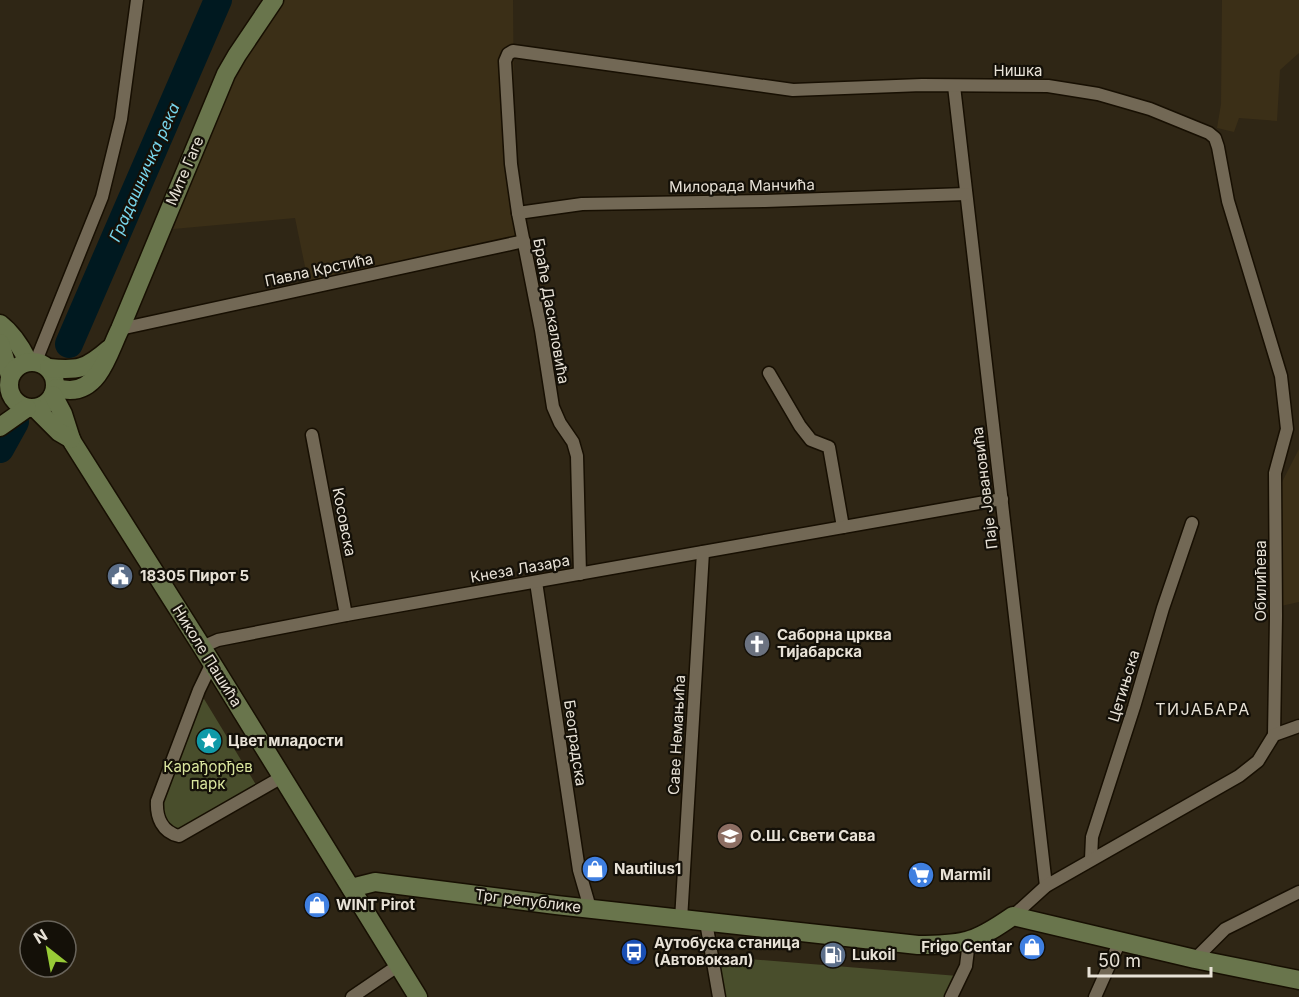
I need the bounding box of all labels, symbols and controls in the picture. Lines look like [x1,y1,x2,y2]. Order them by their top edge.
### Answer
street label: Нишка [994,61,1042,80]
water label: Градашничка река [104,99,184,245]
street label: Мите Гаге [161,133,208,208]
street label: Милорада Манчића [669,175,815,196]
street label: Браће Даскаловића [529,237,574,385]
street label: Павла Крстића [263,249,375,290]
street label: Паје Јовановића [968,426,1001,550]
street label: Косовска [329,486,360,558]
street label: Обилићева [1251,540,1270,622]
street label: Кнеза Лазара [469,550,571,587]
public building icon: 18305 Пирот 5 [105,561,135,591]
place label: 18305 Пирот 5 [140,566,249,585]
street label: Николе Пашића [169,601,246,710]
place label: Саборна црква Тијабарска [777,625,892,661]
church icon: Саборна црква Тијабарска [742,629,772,659]
street label: Цетињска [1104,648,1143,724]
street label: Саве Немањића [664,674,689,796]
street label: Београдска [560,699,591,787]
district label: ТИЈАБАРА [1155,699,1251,719]
place icon: Цвет младости [194,726,224,756]
place label: Цвет младости [228,731,343,750]
park label: Карађорђев парк [163,757,253,793]
school or university icon: О.Ш. Свети Сава [715,821,745,851]
place label: О.Ш. Свети Сава [750,826,875,845]
shop icon: Nautilus1 [580,854,610,884]
place label: Nautilus1 [614,859,681,878]
supermarket icon: Marmil [906,860,936,890]
place label: Marmil [940,865,991,884]
street label: Трг републике [474,885,582,916]
shop icon: WINT Pirot [302,890,332,920]
place label: WINT Pirot [336,895,415,914]
north arrow [18,919,78,979]
text: N [30,924,51,948]
shop icon: Frigo Centar [1017,932,1047,962]
place label: Аутобуска станица (Автовокзал) [654,933,800,969]
bus stop icon: Аутобуска станица (Автовокзал) [619,937,649,967]
place label: Frigo Centar [921,937,1012,956]
fuel station icon: Lukoil [818,940,848,970]
scale bar [1089,940,1210,978]
place label: Lukoil [852,945,896,964]
text: 50 m [1098,950,1141,971]

